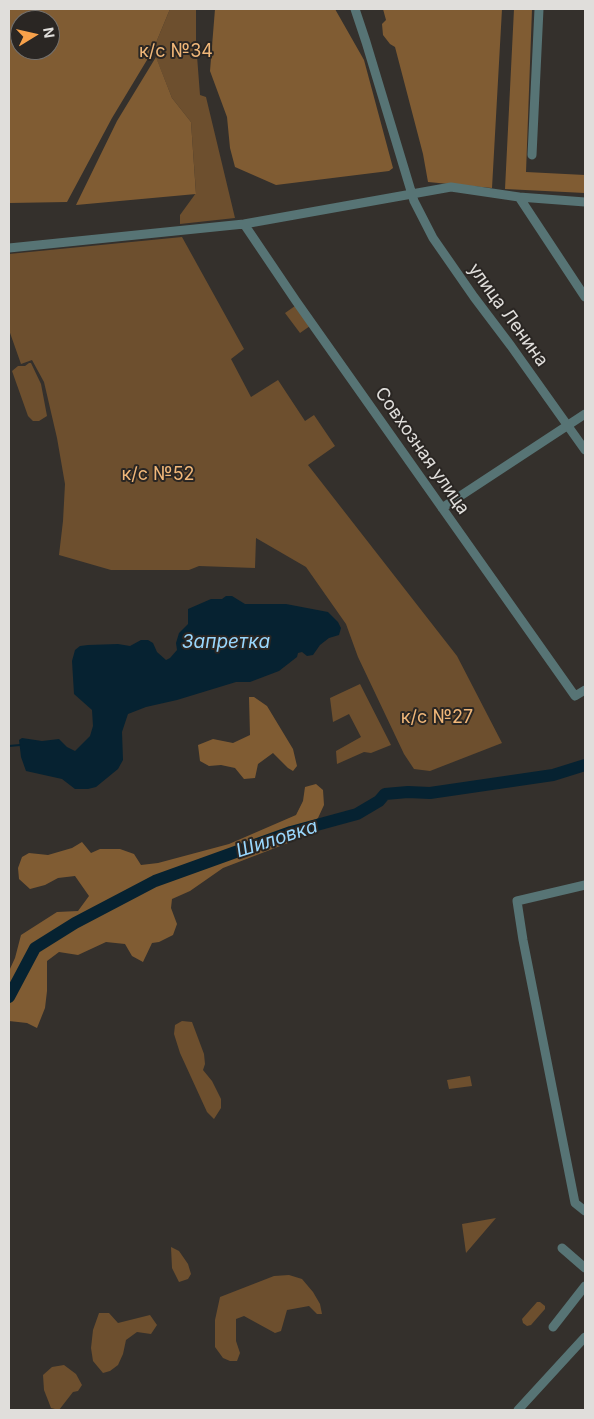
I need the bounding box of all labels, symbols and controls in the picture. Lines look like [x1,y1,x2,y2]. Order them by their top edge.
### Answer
north arrow [10,10,60,60]
text: N [40,26,59,39]
park label: к/с №34 [139,41,213,63]
street label: улица Ленина [463,259,553,371]
street label: Совхозная улица [370,383,474,519]
park label: к/с №52 [121,464,195,486]
water label: Запретка [182,631,270,653]
park label: к/с №27 [401,707,473,729]
water label: Шиловка [233,815,321,863]

